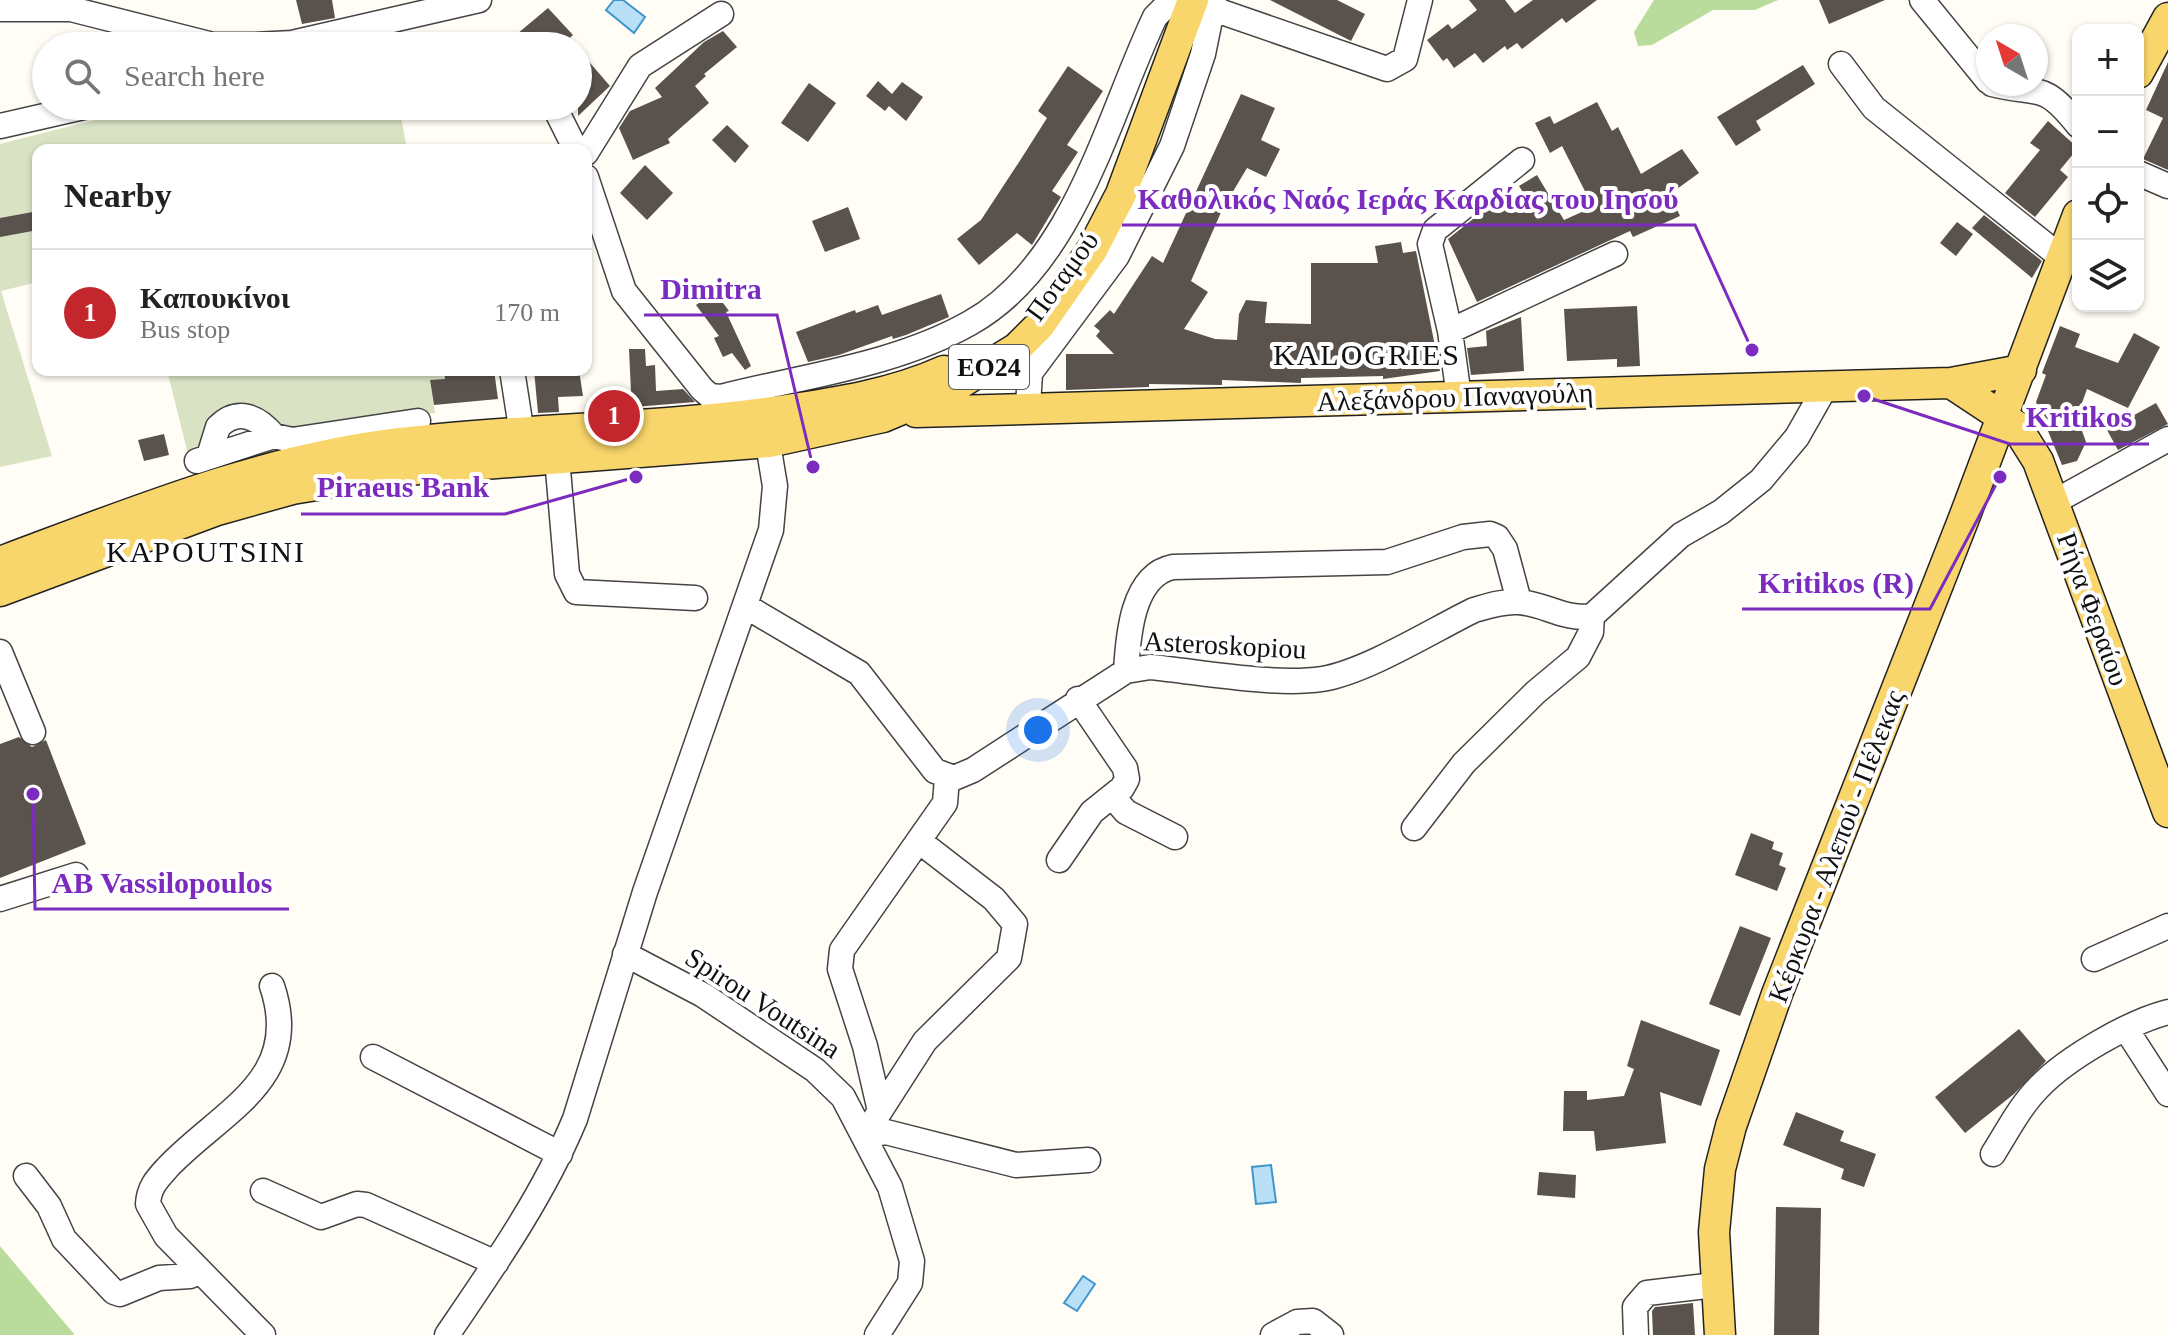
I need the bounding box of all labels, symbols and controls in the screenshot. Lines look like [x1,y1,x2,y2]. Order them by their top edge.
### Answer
north arrow [1976,24,2048,96]
map controls [2072,24,2144,312]
button: + [2072,24,2144,96]
search box [32,32,592,120]
icon: search [60,54,104,98]
text: Search here [124,59,265,92]
button: − [2072,96,2144,168]
button: locate [2072,168,2144,240]
callout: Καθολικός Ναός Ιεράς Καρδίας του Ιησού [1122,171,1695,225]
text: Nearby [64,177,172,214]
text: Καθολικός Ναός Ιεράς Καρδίας του Ιησού [1138,182,1679,215]
street label: Ποταμού [1019,225,1105,327]
button: layers [2072,240,2144,312]
callout: Dimitra [644,261,777,315]
text: Dimitra [660,272,762,305]
text: Καπουκίνοι [140,281,290,314]
text: 1 [84,298,97,327]
text: 170 m [494,298,560,327]
text: Bus stop [140,315,230,344]
district label: KALOGRIES [1273,338,1461,371]
road number: ΕΟ24 [949,345,1029,389]
street label: Αλεξάνδρου Παναγούλη [1316,377,1594,417]
pin: 1 [588,386,640,446]
callout: Kritikos [2010,390,2149,444]
text: Kritikos [2026,400,2132,433]
callout: Piraeus Bank [301,460,505,514]
text: Piraeus Bank [317,470,490,503]
street label: Ρήγα Φεραίου [2051,528,2135,690]
district label: KAPOUTSINI [106,535,306,568]
callout: Kritikos (R) [1742,555,1930,609]
text: Kritikos (R) [1758,566,1914,600]
street label: Asteroskopiou [1143,625,1307,665]
street label: Κέρκυρα - Αλεπού - Πέλεκας [1762,685,1910,1007]
your location [1018,710,1058,750]
callout: AB Vassilopoulos [35,855,289,909]
text: AB Vassilopoulos [52,866,272,899]
street label: Spirou Voutsina [680,941,847,1065]

